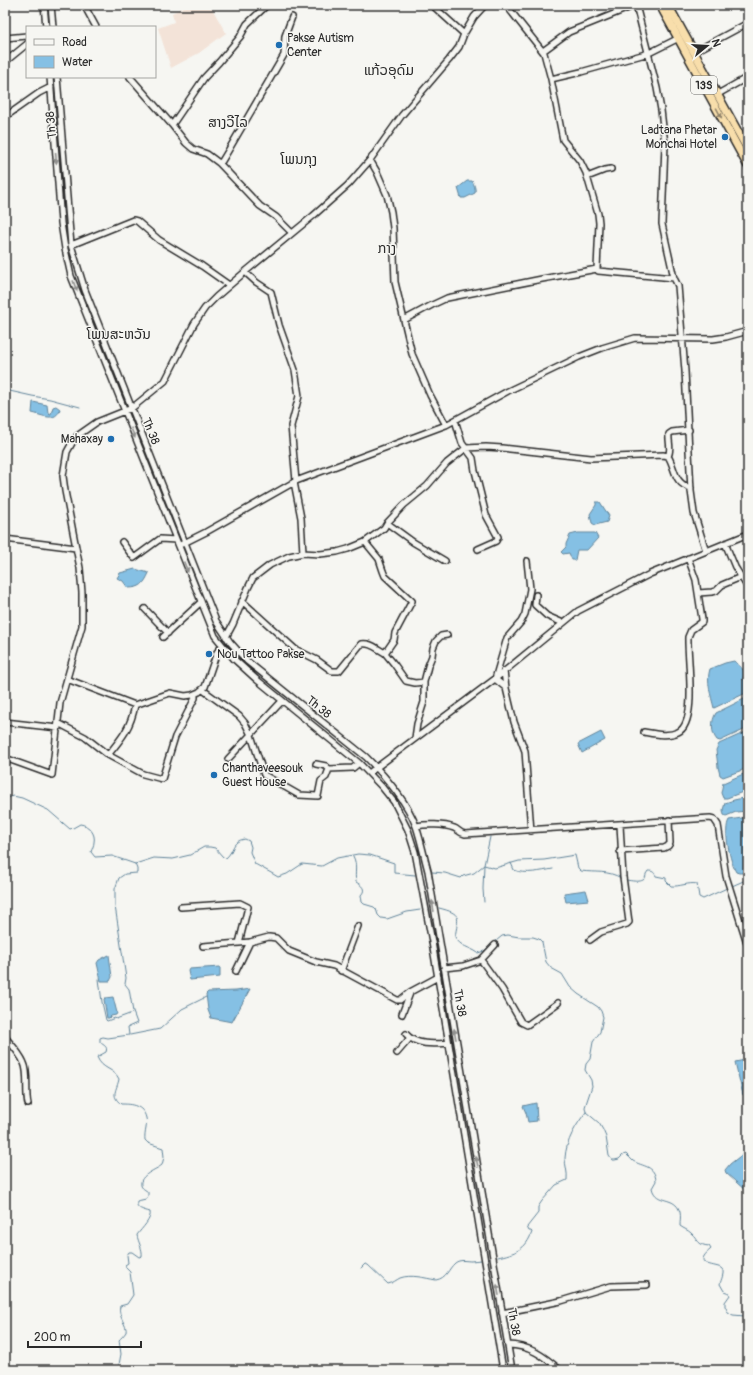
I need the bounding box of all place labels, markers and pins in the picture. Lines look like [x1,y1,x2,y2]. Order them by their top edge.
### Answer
place label: Pakse Autism Center [287,31,354,60]
marker: Pakse Autism Center [274,40,284,50]
place label: Ladtana Phetar Monchai Hotel [641,123,718,152]
marker: Ladtana Phetar Monchai Hotel [720,132,730,142]
place label: Mahaxay [61,432,103,447]
marker: Mahaxay [106,434,116,444]
place label: Nou Tattoo Pakse [217,647,305,662]
marker: Nou Tattoo Pakse [204,649,214,659]
place label: Chanthaveesouk Guest House [222,761,303,790]
marker: Chanthaveesouk Guest House [209,770,219,780]

